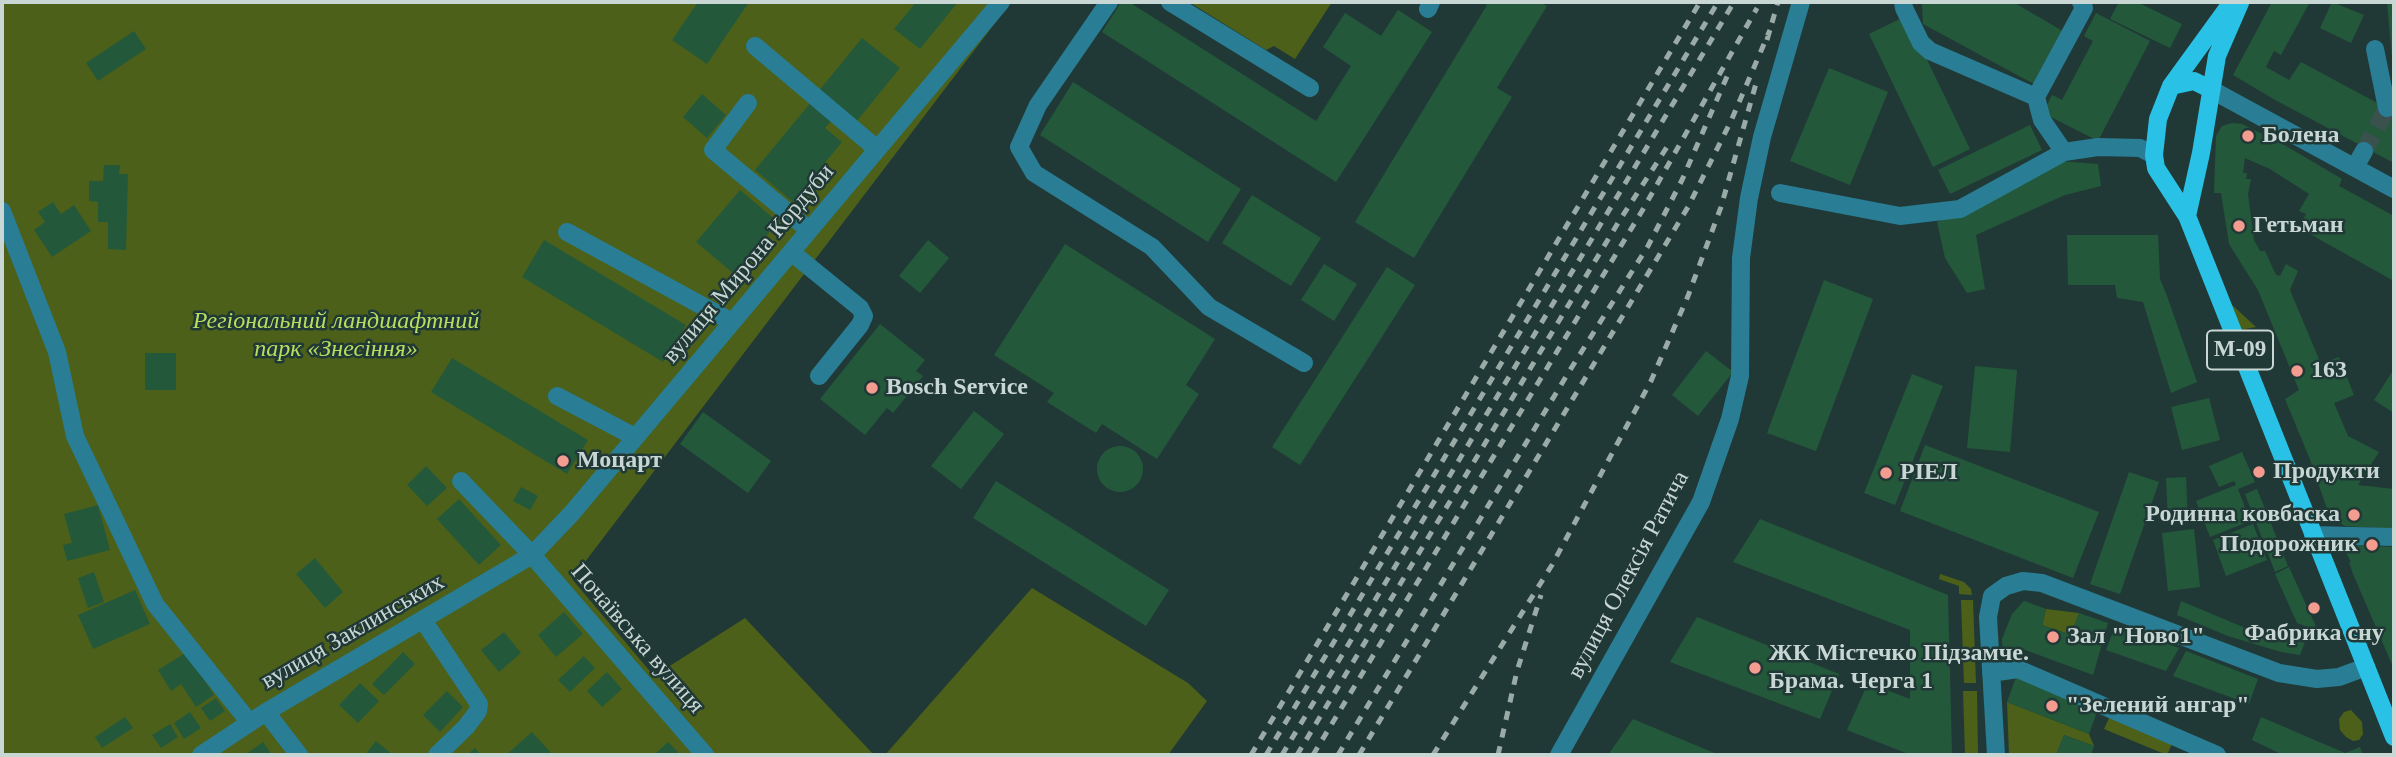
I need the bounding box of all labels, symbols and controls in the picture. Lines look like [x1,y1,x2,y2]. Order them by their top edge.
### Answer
place label: Болена [2262,122,2339,150]
marker: Болена [2240,128,2256,144]
street label: вулиця Мирона Кордуби [657,158,841,370]
place label: Гетьман [2253,212,2344,240]
marker: Гетьман [2231,218,2247,234]
park label: Регіональний ландшафтний парк «Знесіння» [193,308,479,364]
road number: М-09 [2207,330,2273,370]
place label: 163 [2311,357,2347,385]
marker: 163 [2289,363,2305,379]
place label: Bosch Service [886,374,1028,402]
marker: Bosch Service [864,380,880,396]
place label: Моцарт [577,447,662,475]
marker: Моцарт [555,453,571,469]
place label: Продукти [2273,458,2380,486]
place label: РІЕЛ [1900,459,1958,487]
marker: Продукти [2251,464,2267,480]
marker: РІЕЛ [1878,465,1894,481]
street label: вулиця Олексія Ратича [1562,466,1696,684]
place label: Родинна ковбаска [2145,501,2340,529]
marker: Родинна ковбаска [2346,507,2362,523]
place label: Подорожник [2220,531,2358,559]
marker: Подорожник [2364,537,2380,553]
street label: Почаївська вулиця [564,558,710,720]
street label: вулиця Заклинських [256,568,450,696]
marker: Фабрика сну [2306,600,2322,616]
place label: Фабрика сну [2244,620,2384,648]
place label: Зал "Ново1" [2067,623,2205,651]
marker: Зал "Ново1" [2045,629,2061,645]
place label: ЖК Містечко Підзамче. Брама. Черга 1 [1769,640,2029,696]
marker: ЖК Містечко Підзамче. Брама. Черга 1 [1747,660,1763,676]
place label: "Зелений ангар" [2066,692,2250,720]
marker: "Зелений ангар" [2044,698,2060,714]

